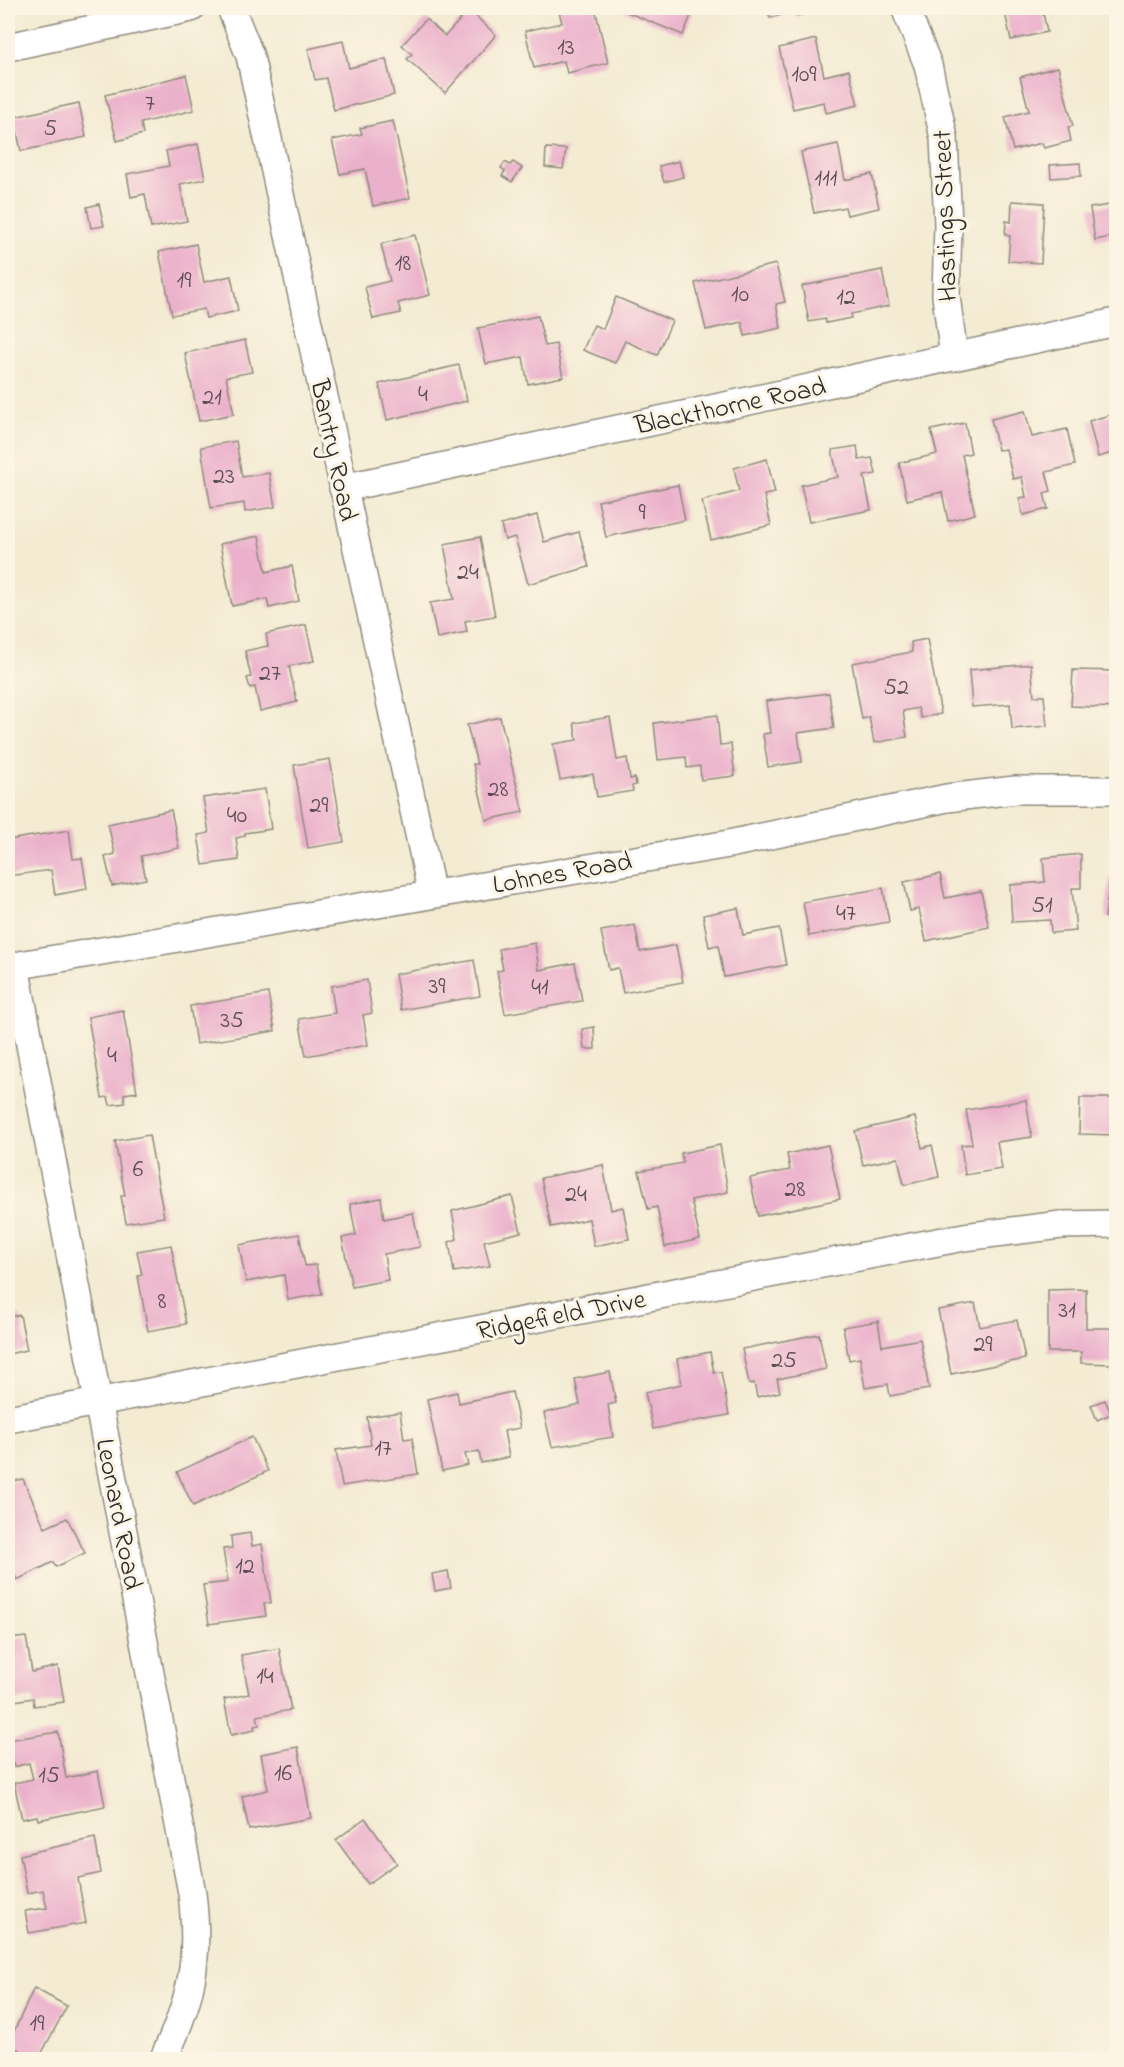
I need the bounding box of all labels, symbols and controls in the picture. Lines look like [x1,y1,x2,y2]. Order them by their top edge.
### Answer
house number: 13 [557,31,575,66]
house number: 109 [791,58,817,93]
house number: 7 [145,87,155,122]
house number: 5 [43,112,57,147]
street label: Hastings Street [924,129,969,303]
house number: 111 [815,162,838,197]
house number: 18 [395,247,411,282]
house number: 19 [177,264,192,299]
house number: 10 [731,278,749,313]
house number: 12 [836,281,856,316]
street label: Blackthorne Road [630,368,830,447]
street label: Bantry Road [298,375,367,525]
house number: 4 [418,378,428,413]
house number: 21 [202,381,222,416]
house number: 23 [213,460,235,495]
house number: 9 [638,496,646,531]
house number: 24 [457,556,479,591]
house number: 27 [259,657,281,692]
house number: 52 [883,671,909,706]
house number: 28 [488,773,508,808]
house number: 29 [309,789,329,824]
house number: 40 [227,799,247,834]
street label: Lohnes Road [490,843,635,906]
house number: 51 [1031,889,1053,924]
house number: 47 [836,897,856,932]
house number: 39 [428,970,446,1005]
house number: 41 [531,971,549,1006]
house number: 35 [220,1004,244,1039]
house number: 4 [107,1039,117,1074]
house number: 6 [133,1153,144,1188]
house number: 28 [785,1173,805,1208]
house number: 24 [565,1178,587,1213]
street label: Ridgefield Drive [474,1281,650,1352]
house number: 8 [158,1285,167,1320]
house number: 31 [1058,1294,1076,1329]
house number: 29 [973,1328,993,1363]
house number: 25 [771,1344,797,1379]
house number: 17 [374,1432,392,1467]
street label: Leonard Road [84,1436,151,1593]
house number: 12 [235,1550,255,1585]
house number: 14 [256,1660,274,1695]
house number: 16 [274,1757,293,1792]
house number: 15 [38,1759,60,1794]
house number: 19 [30,2007,45,2042]

